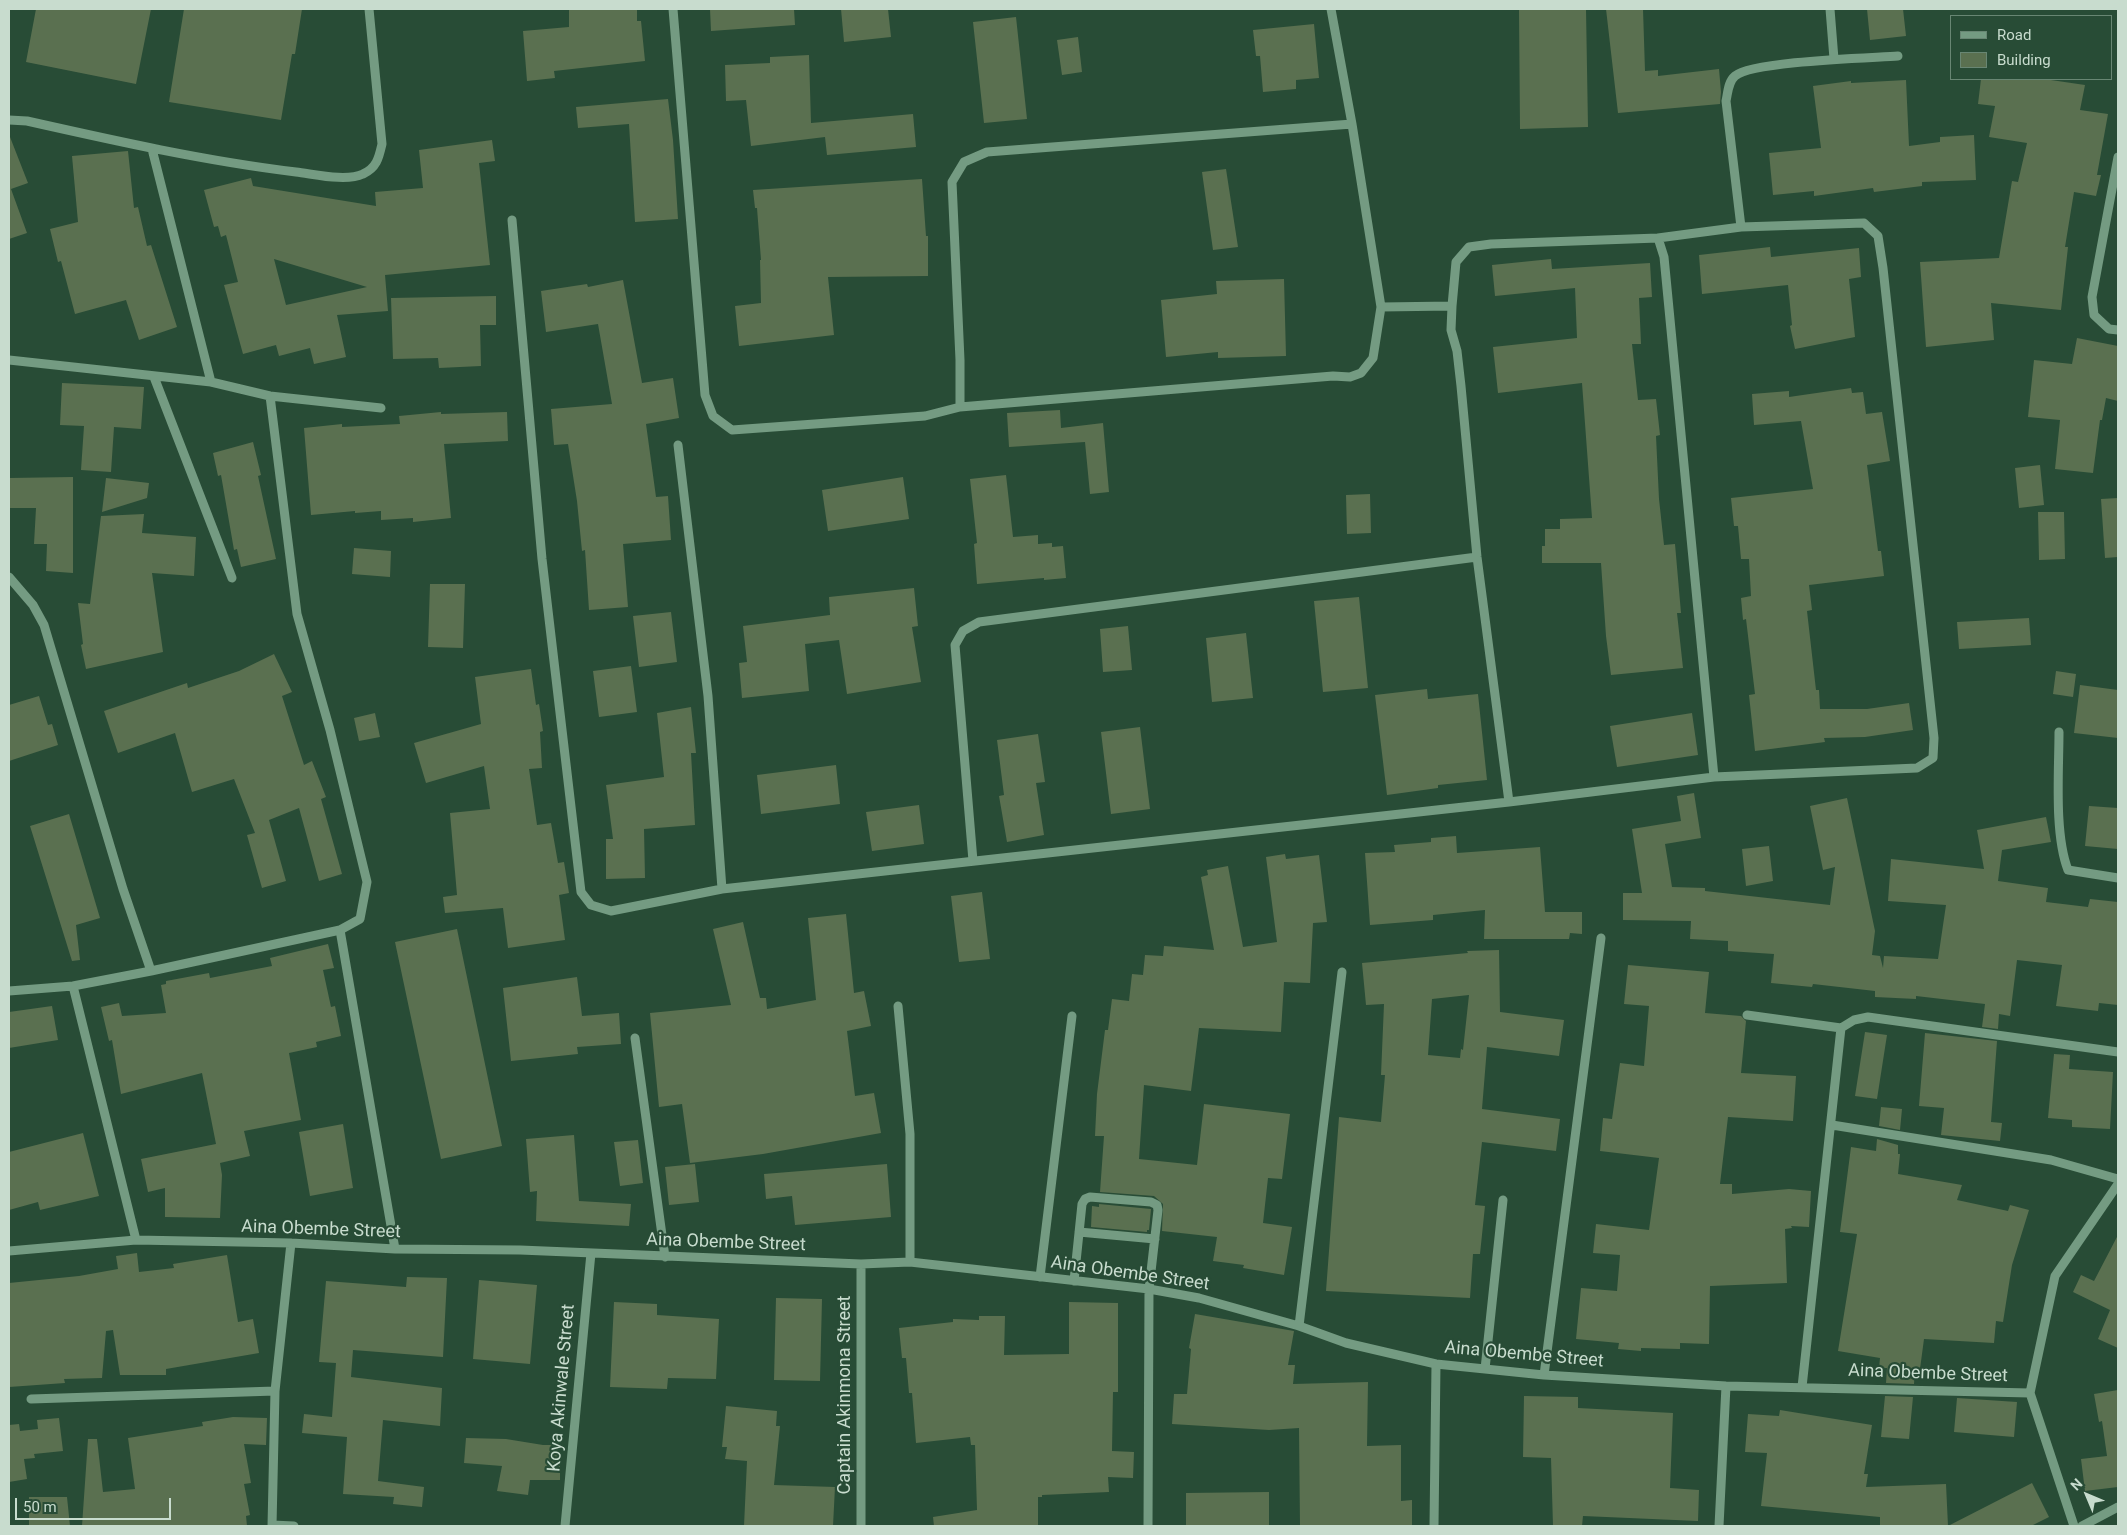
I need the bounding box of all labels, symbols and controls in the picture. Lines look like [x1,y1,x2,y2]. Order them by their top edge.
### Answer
legend [1950,15,2112,80]
text: Road [1997,26,2031,44]
text: Building [1997,51,2051,69]
street label: Aina Obembe Street [241,1216,401,1244]
street label: Aina Obembe Street [646,1229,806,1257]
street label: Aina Obembe Street [1049,1252,1211,1296]
street label: Captain Akinmona Street [834,1296,856,1494]
street label: Koya Akinwale Street [544,1303,580,1473]
street label: Aina Obembe Street [1443,1337,1605,1373]
street label: Aina Obembe Street [1848,1360,2008,1388]
north arrow [2062,1470,2112,1520]
text: N [2067,1475,2086,1494]
scale bar [18,1488,174,1520]
text: 50 m [23,1498,57,1516]

